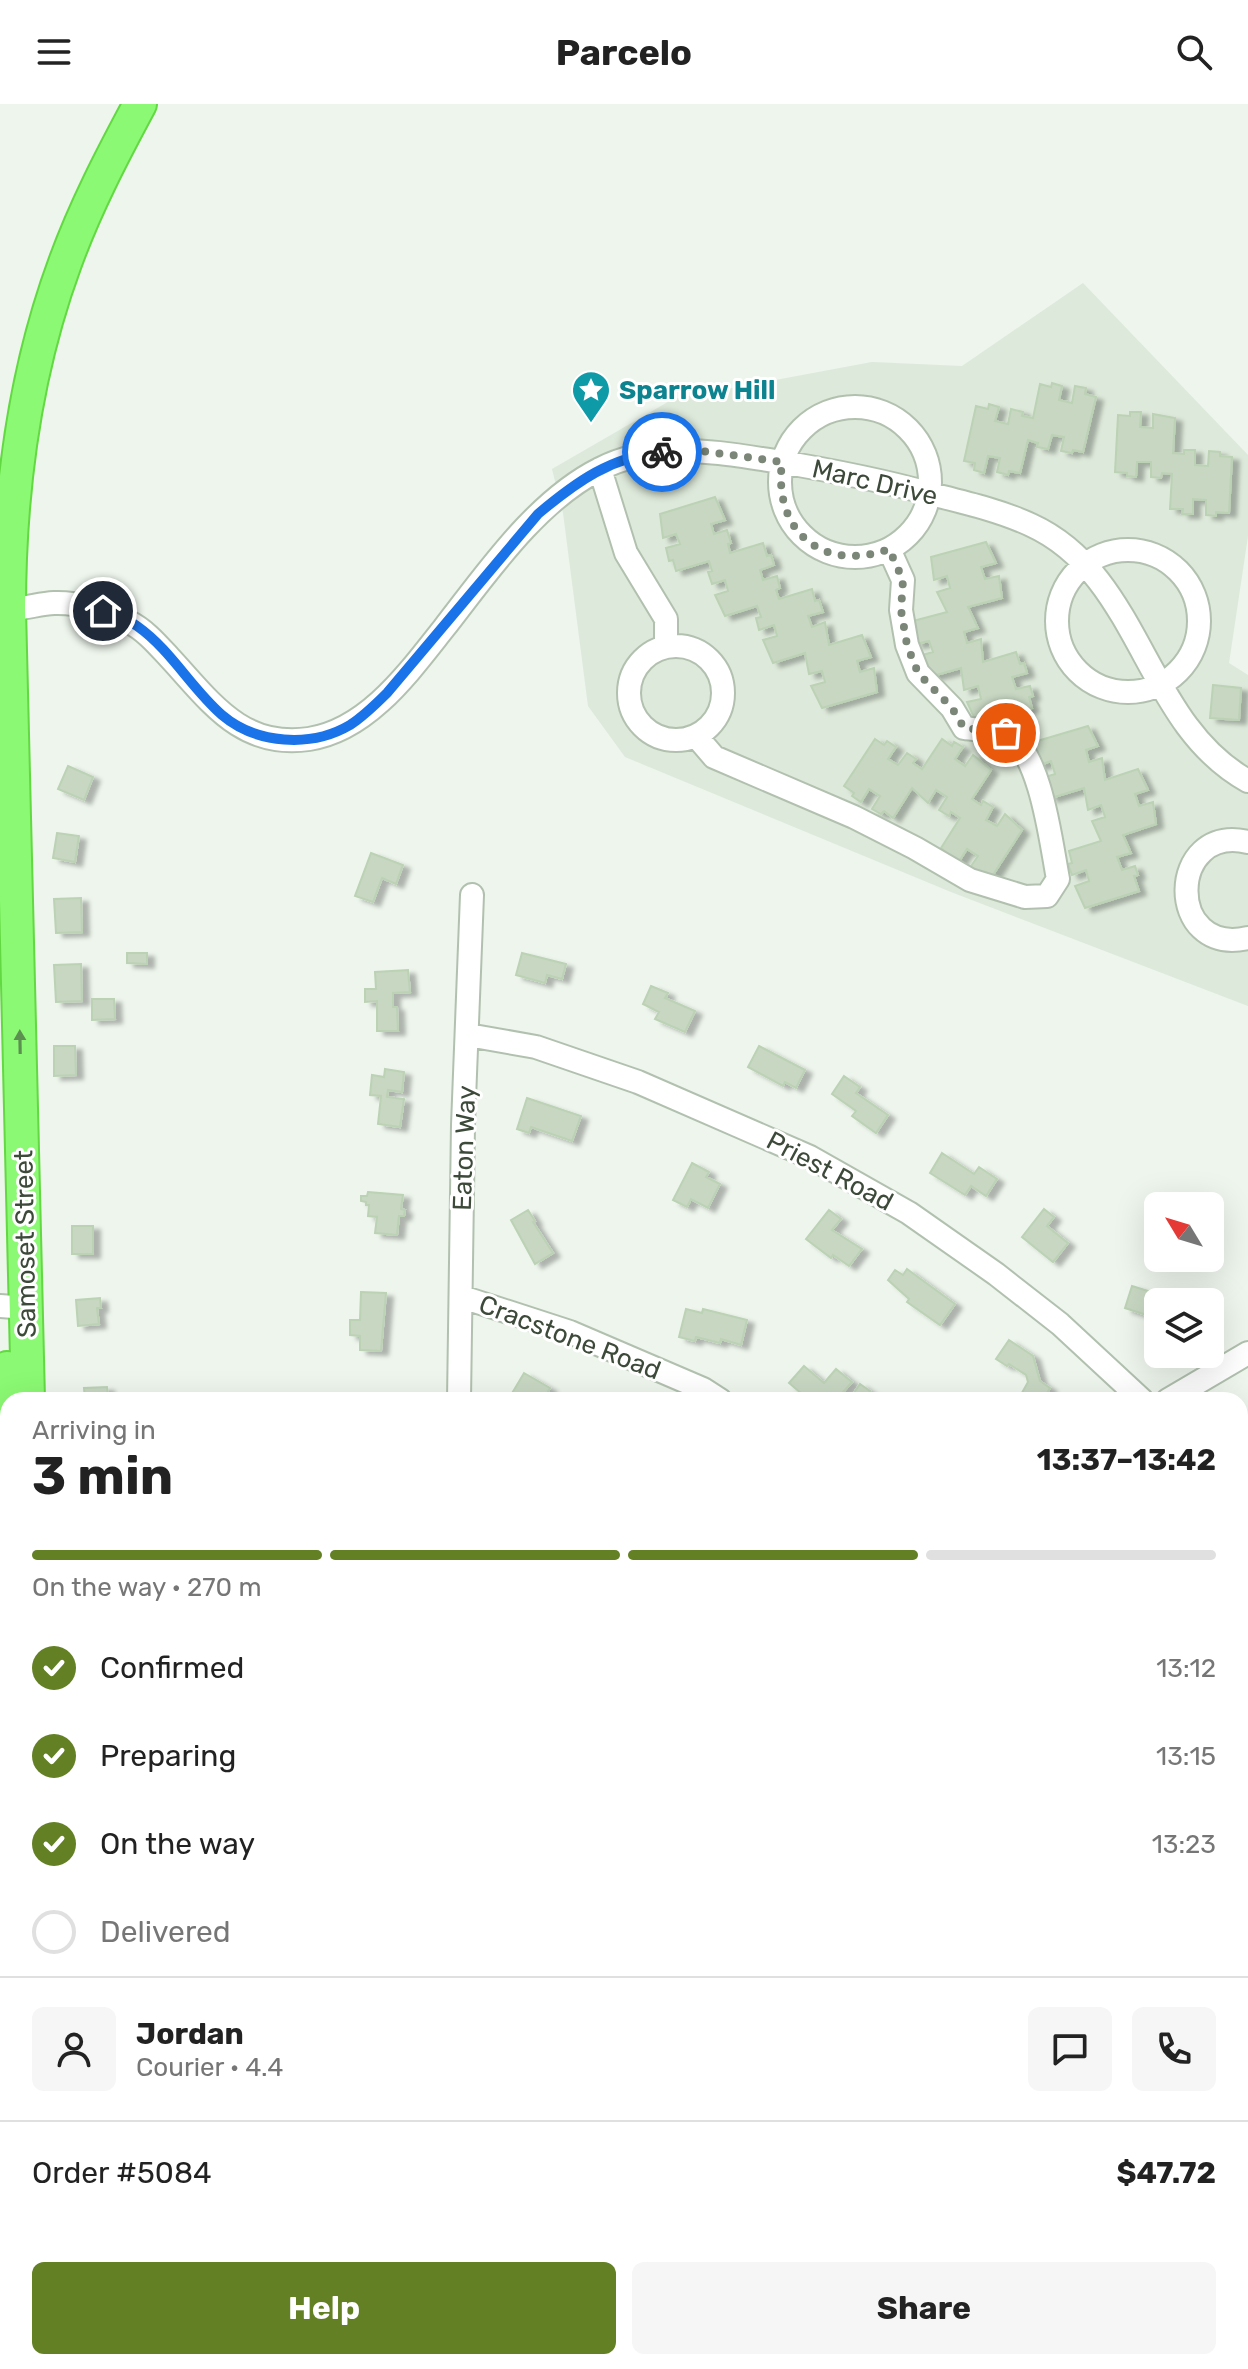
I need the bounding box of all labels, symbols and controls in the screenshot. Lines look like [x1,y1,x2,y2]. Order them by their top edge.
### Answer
icon: menu [32,30,76,74]
icon: search [1172,30,1216,74]
text: Parcelo [556,31,692,74]
place icon: Sparrow Hill [570,369,612,424]
place label: Sparrow Hill [619,375,775,406]
courier [622,412,702,492]
icon: bike [640,430,684,474]
street label: Marc Drive [809,453,941,512]
pin [69,577,137,645]
icon: home [81,589,125,633]
pin [972,699,1040,767]
icon: bag [984,711,1028,755]
one-way arrow [14,1029,26,1054]
street label: Eaton Way [447,1085,482,1211]
street label: Priest Road [761,1125,898,1218]
street label: Samoset Street [8,1150,43,1338]
north arrow [1144,1192,1224,1272]
map controls [1144,1192,1224,1368]
button: layers [1144,1288,1224,1368]
street label: Cracstone Road [474,1289,665,1386]
text: Arriving in [32,1415,156,1446]
text: 13:37–13:42 [1037,1442,1216,1478]
text: 3 min [32,1445,173,1507]
text: On the way · 270 m [32,1572,262,1603]
icon: check [32,1646,76,1690]
text: Confirmed [100,1650,244,1686]
text: 13:12 [1156,1653,1216,1684]
icon: check [32,1734,76,1778]
text: Preparing [100,1738,236,1774]
text: 13:15 [1156,1741,1216,1772]
icon: check [32,1822,76,1866]
text: On the way [100,1826,255,1862]
text: 13:23 [1152,1829,1216,1860]
text: Delivered [100,1914,231,1950]
button: person [32,2007,116,2091]
button: chat [1028,2007,1112,2091]
button: phone [1132,2007,1216,2091]
text: Jordan [136,2016,244,2052]
text: Courier · 4.4 [136,2052,283,2083]
text: Order #5084 [32,2155,212,2191]
text: $47.72 [1116,2155,1216,2191]
button: Help [32,2262,616,2354]
button: Share [632,2262,1216,2354]

